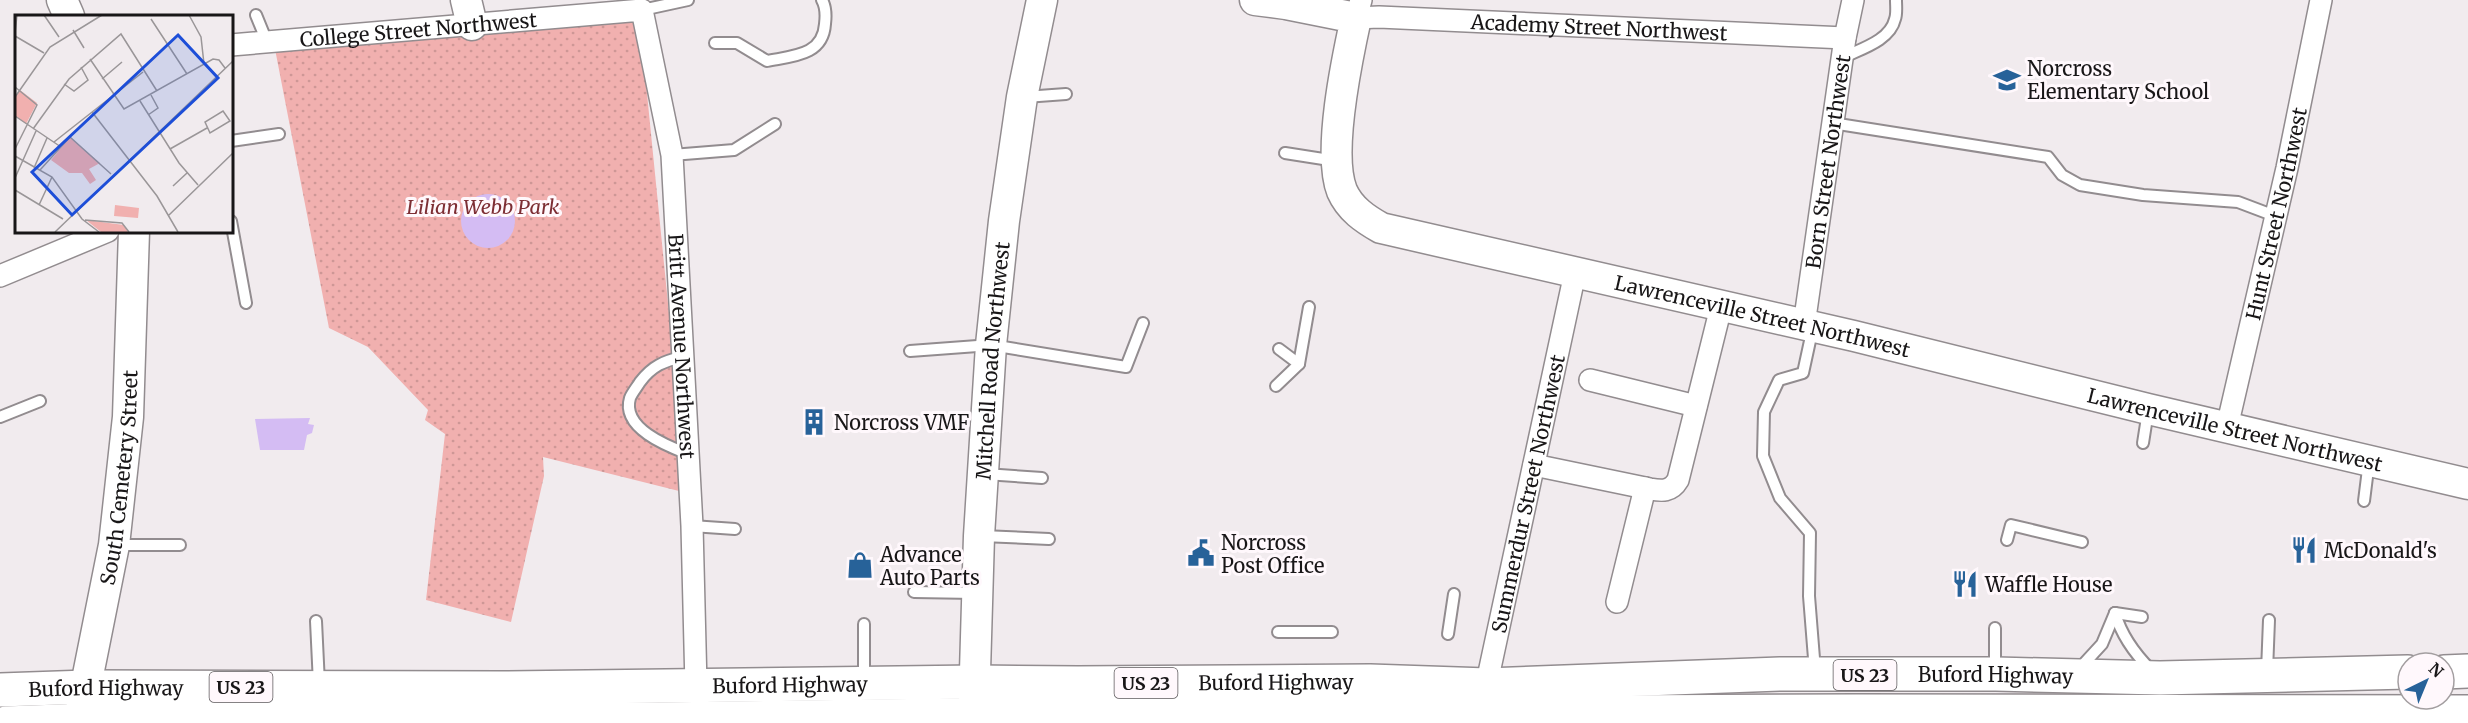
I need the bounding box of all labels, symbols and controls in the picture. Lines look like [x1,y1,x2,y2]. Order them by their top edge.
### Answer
street label: College Street Northwest [299,6,538,52]
street label: Academy Street Northwest [1469,9,1728,45]
inset map [15,15,232,232]
street label: Born Street Northwest [1800,53,1855,270]
place label: Norcross Elementary School [2027,56,2209,104]
school or university icon: Norcross Elementary School [1992,65,2022,95]
street label: Hunt Street Northwest [2240,105,2312,322]
park label: Lilian Webb Park [406,194,560,219]
street label: Britt Avenue Northwest [664,233,701,460]
street label: Mitchell Road Northwest [970,240,1014,480]
street label: Lawrenceville Street Northwest [1612,269,1913,362]
street label: Summerdur Street Northwest [1485,352,1570,635]
street label: South Cemetery Street [94,369,142,587]
street label: Lawrenceville Street Northwest [2085,382,2385,476]
building icon: Norcross VMF [799,407,829,437]
place label: Norcross VMF [834,410,969,435]
place label: Norcross Post Office [1221,530,1324,578]
restaurant icon: McDonald's [2289,535,2319,565]
public building icon: Norcross Post Office [1186,538,1216,568]
place label: McDonald's [2324,538,2437,563]
place label: Advance Auto Parts [879,542,980,590]
shop icon: Advance Auto Parts [845,550,875,580]
restaurant icon: Waffle House [1950,569,1980,599]
place label: Waffle House [1984,572,2112,597]
north arrow [2396,651,2456,711]
text: N [2425,658,2448,682]
road number: US 23 [1834,660,1896,690]
street label: Buford Highway [1918,662,2074,688]
road number: US 23 [1114,668,1178,698]
street label: Buford Highway [1198,669,1354,695]
street label: Buford Highway [712,671,868,698]
road number: US 23 [210,672,272,702]
street label: Buford Highway [28,674,184,702]

